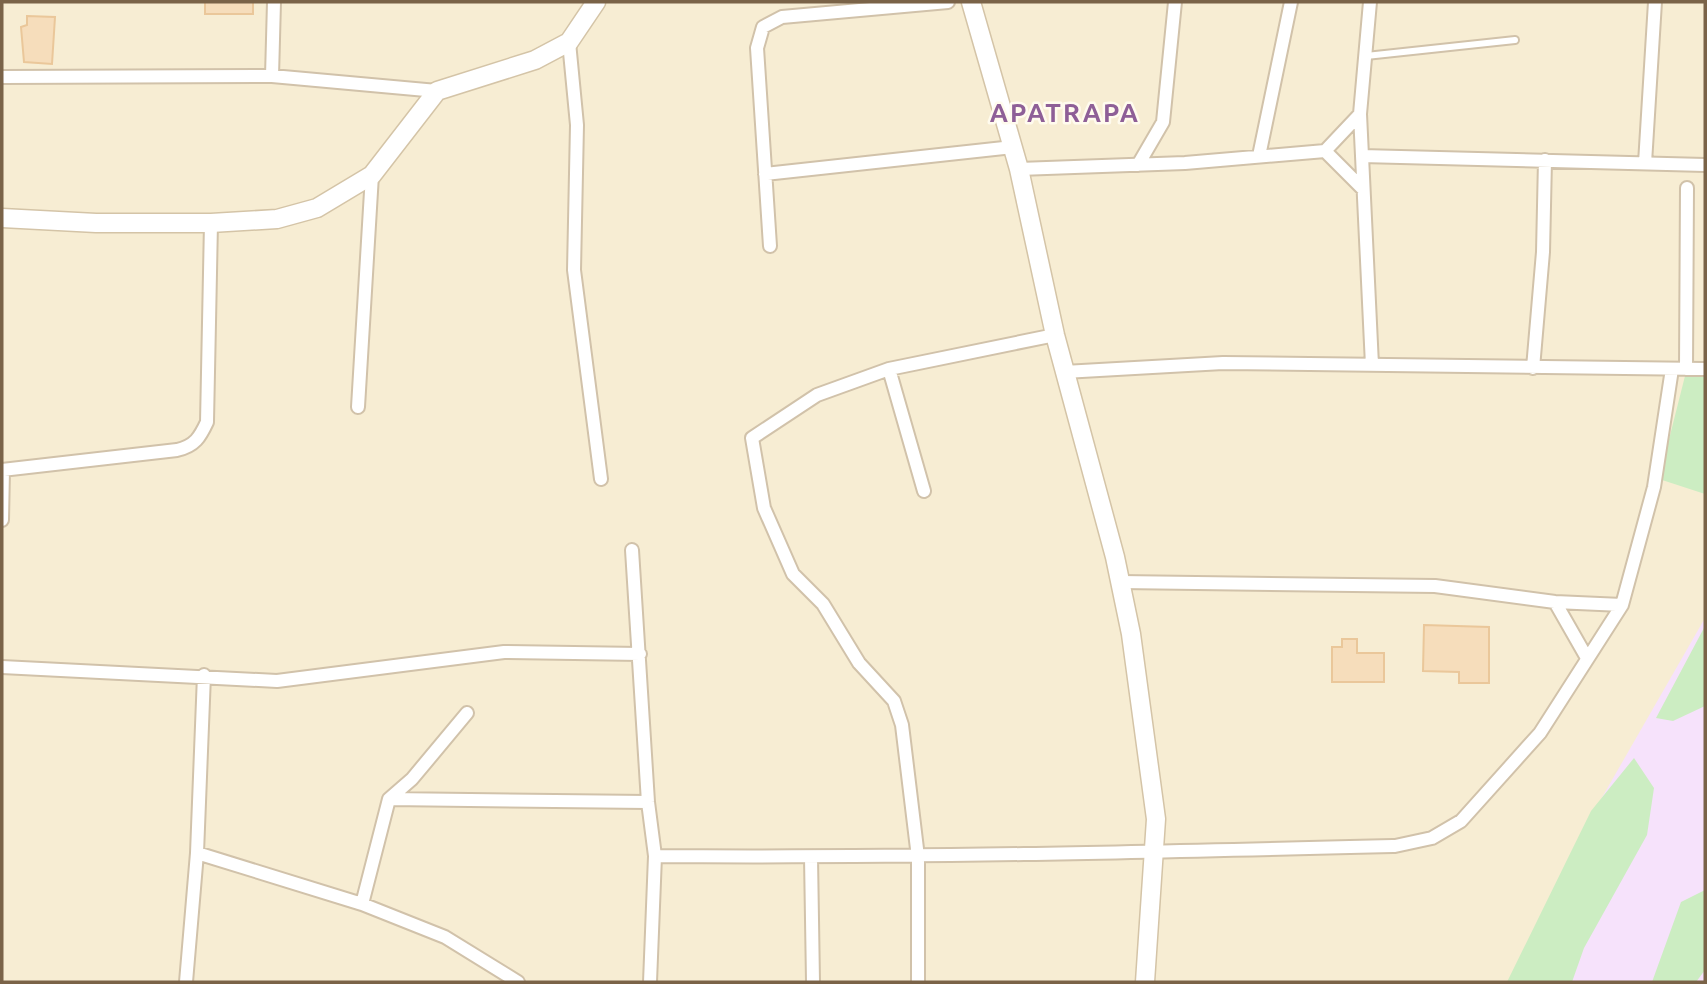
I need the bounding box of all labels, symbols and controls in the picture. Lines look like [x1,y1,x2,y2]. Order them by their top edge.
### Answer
district label: APATRAPA [990,98,1140,127]

